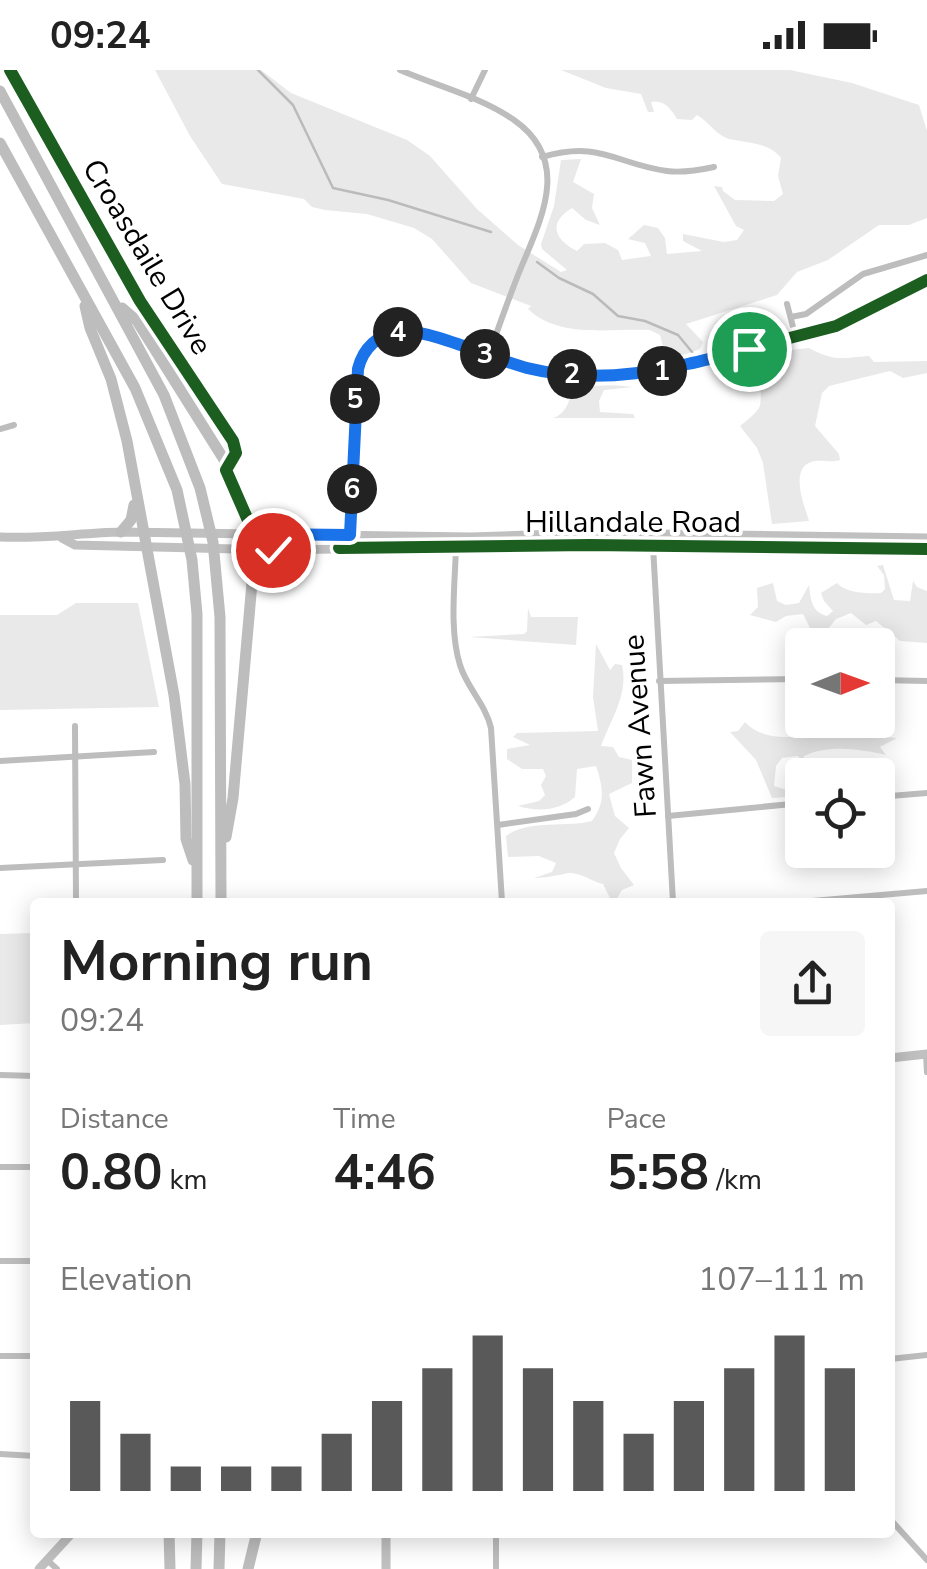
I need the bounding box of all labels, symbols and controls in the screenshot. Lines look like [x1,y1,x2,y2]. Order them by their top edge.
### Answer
text: 09:24 [50,10,151,61]
street label: Croasdaile Drive [72,151,222,363]
pin: 4 [373,307,423,357]
pin [707,307,792,392]
text: 4 [390,313,406,351]
icon: arrive [722,322,777,377]
pin: 3 [460,329,510,379]
text: 3 [477,335,493,373]
pin: 1 [637,346,687,396]
pin: 2 [547,349,597,399]
text: 1 [654,352,670,390]
text: 2 [564,355,580,393]
pin: 5 [330,374,380,424]
text: 5 [347,380,363,418]
pin: 6 [327,464,377,514]
text: 6 [344,470,360,508]
street label: Hillandale Road [525,502,741,543]
pin [231,508,316,593]
icon: check [246,523,301,578]
north arrow [785,628,895,738]
map controls [785,628,895,868]
street label: Fawn Avenue [613,633,667,819]
button: locate [785,758,895,868]
text: Morning run [60,924,373,999]
button: share [760,931,865,1036]
text: 09:24 [60,999,144,1042]
text: Distance [60,1100,169,1138]
text: Time [333,1100,396,1138]
text: Pace [607,1100,666,1138]
text: 0.80 [60,1138,162,1207]
text: 4:46 [333,1138,436,1207]
text: 5:58 [607,1138,709,1207]
text: km [162,1161,208,1199]
text: /km [709,1161,762,1199]
text: Elevation [60,1258,193,1301]
text: 107–111 m [698,1258,865,1301]

